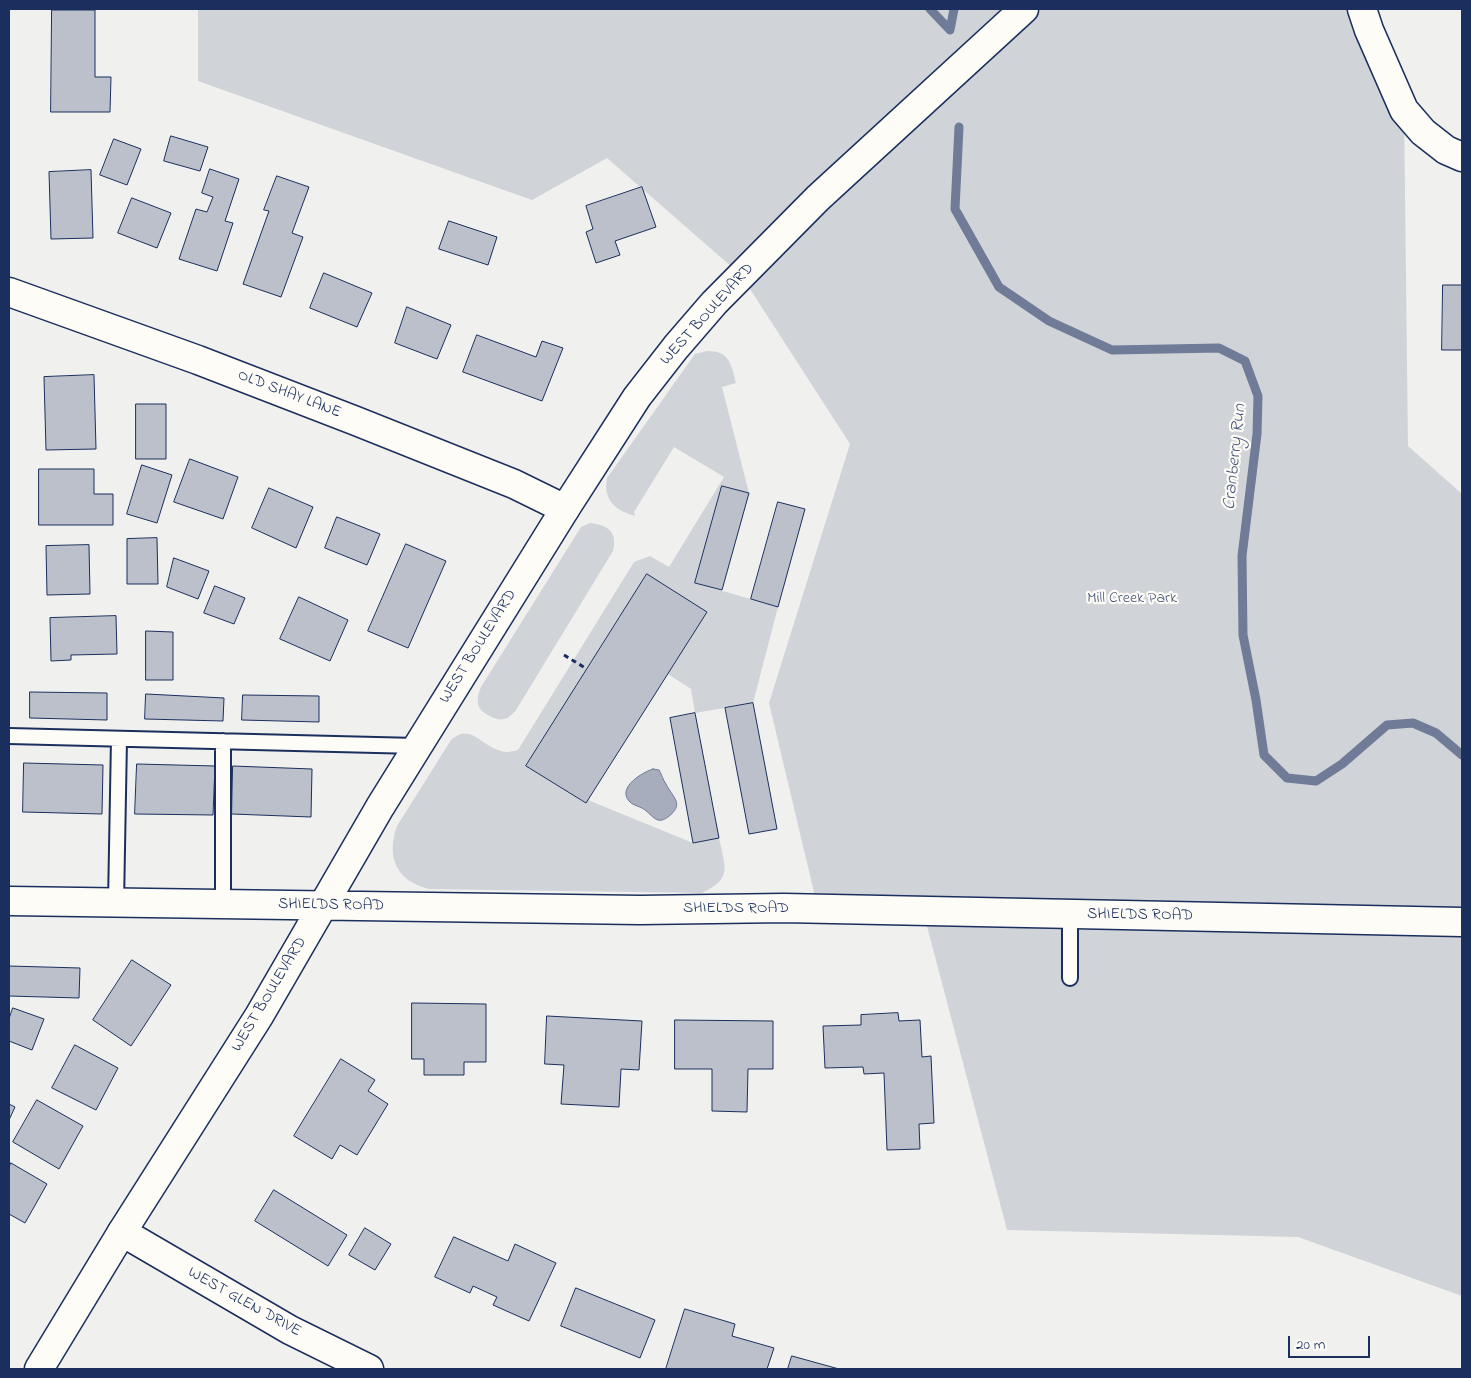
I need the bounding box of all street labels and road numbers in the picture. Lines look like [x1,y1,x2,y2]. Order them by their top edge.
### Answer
street label: WEST BOULEVARD [657,260,759,370]
street label: OLD SHAY LANE [235,366,343,424]
street label: WEST BOULEVARD [436,587,522,707]
street label: SHIELDS ROAD [278,895,384,917]
street label: SHIELDS ROAD [683,899,789,919]
street label: SHIELDS ROAD [1087,905,1193,927]
street label: WEST BOULEVARD [228,934,312,1056]
street label: WEST GLEN DRIVE [184,1264,304,1342]

